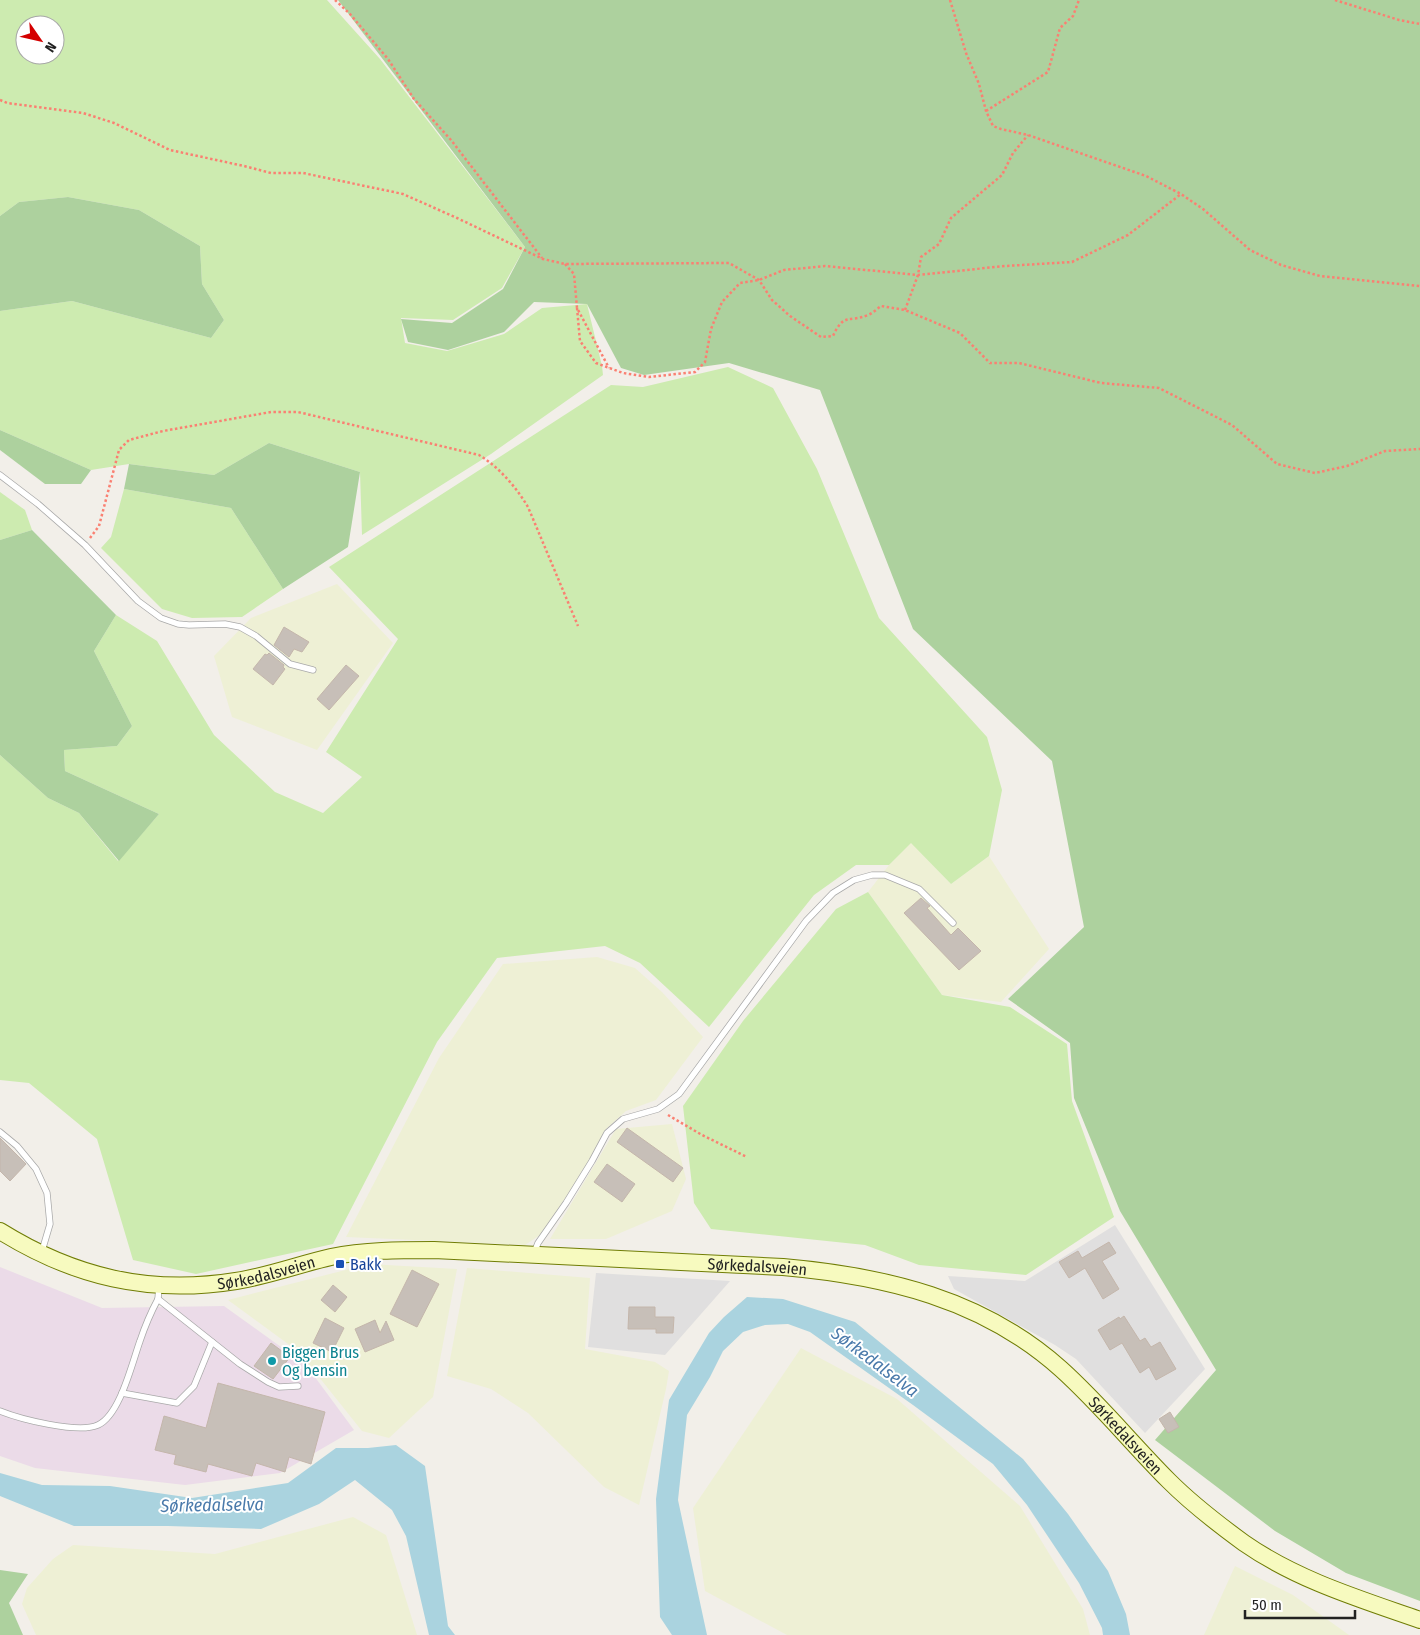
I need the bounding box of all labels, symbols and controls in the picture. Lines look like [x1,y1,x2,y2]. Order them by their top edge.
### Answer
north arrow [15,15,65,65]
text: N [41,39,60,55]
street label: Sørkedalsveien [216,1252,317,1293]
street label: Sørkedalsveien [707,1254,808,1279]
place label: Bakk [350,1255,382,1274]
marker: Bakk [334,1258,346,1270]
water label: Sørkedalselva [826,1322,923,1402]
place label: Biggen Brus Og bensin [282,1343,359,1380]
marker: Biggen Brus Og bensin [266,1355,278,1367]
street label: Sørkedalsveien [1085,1393,1166,1479]
water label: Sørkedalselva [159,1493,264,1517]
scale bar [1245,1588,1355,1620]
text: 50 m [1252,1596,1282,1614]

